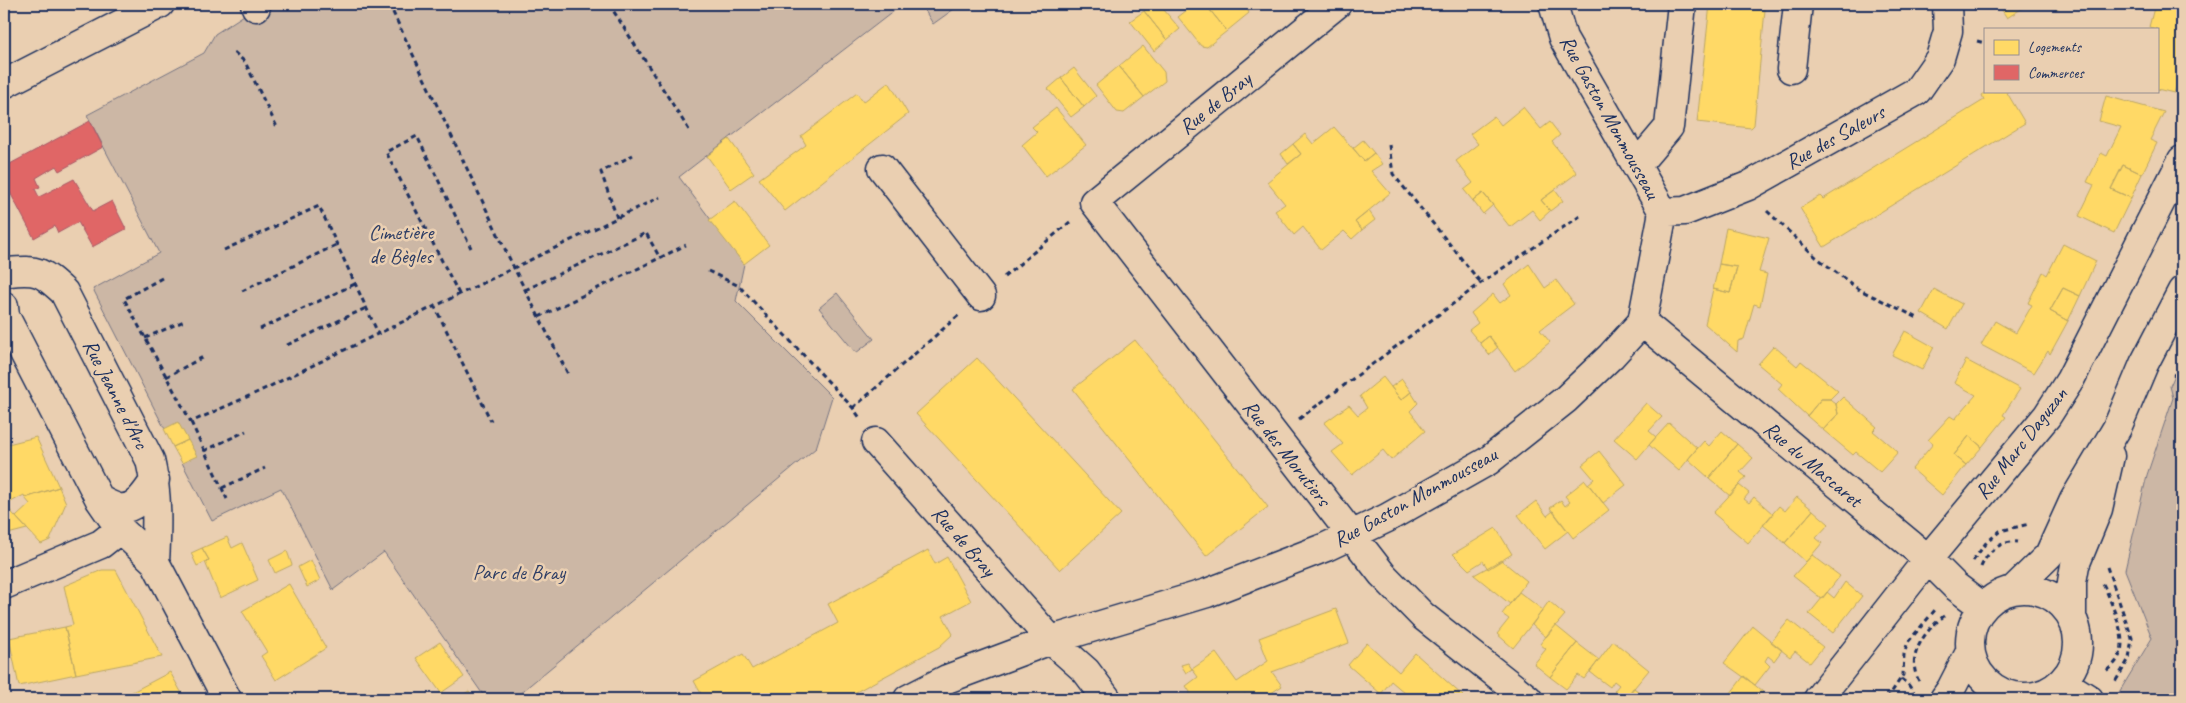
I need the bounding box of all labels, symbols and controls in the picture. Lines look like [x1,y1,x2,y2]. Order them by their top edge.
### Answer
legend [1984,28,2158,92]
street label: Rue Gaston Monmousseau [1554,31,1666,204]
text: Logements [2028,38,2083,57]
text: Commerces [2028,64,2085,83]
street label: Rue de Bray [1174,65,1258,140]
street label: Rue des Saleurs [1781,98,1891,175]
park label: Cimetière de Bègles [369,219,435,269]
street label: Rue Jeanne d'Arc [77,335,155,455]
street label: Rue Marc Daguzan [1969,381,2073,504]
street label: Rue des Morutiers [1237,395,1338,513]
street label: Rue du Mascaret [1758,415,1869,514]
street label: Rue Gaston Monmousseau [1329,441,1502,553]
street label: Rue de Bray [926,500,1003,583]
park label: Parc de Bray [473,559,567,585]

